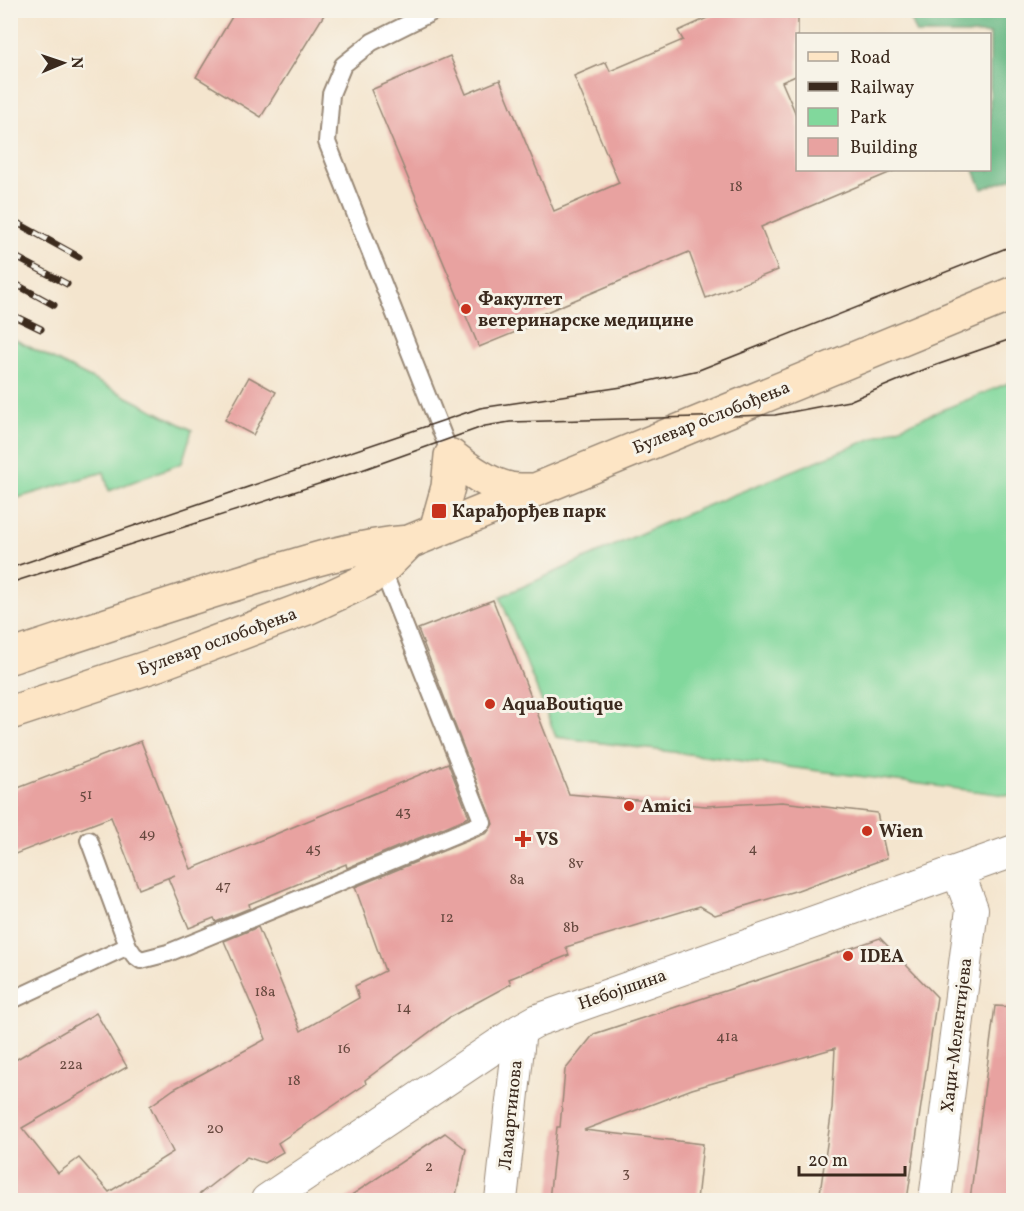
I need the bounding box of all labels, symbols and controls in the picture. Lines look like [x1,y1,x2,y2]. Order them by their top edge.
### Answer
north arrow [33,33,93,93]
legend [796,33,991,171]
text: Road [850,46,891,71]
text: N [65,56,87,69]
text: Railway [850,76,914,101]
text: Park [850,106,887,131]
text: Building [850,136,918,161]
house number: 18 [729,177,743,198]
place label: Факултет ветеринарске медицине [478,288,694,334]
marker: Факултет ветеринарске медицине [459,302,473,316]
street label: Булевар ослобођења [629,375,794,461]
place label: Карађорђев парк [452,500,606,525]
marker: Карађорђев парк [430,502,448,520]
street label: Булевар ослобођења [134,602,301,683]
place label: AquaBoutique [502,693,623,718]
marker: AquaBoutique [483,697,497,711]
house number: 51 [79,785,93,806]
place label: Amici [641,795,692,820]
marker: Amici [622,799,636,813]
house number: 43 [395,802,411,823]
place label: Wien [879,820,924,845]
house number: 49 [139,824,155,845]
marker: Wien [860,824,874,838]
place label: VS [536,828,558,853]
marker: VS [514,830,532,848]
house number: 45 [305,839,321,860]
house number: 4 [749,839,758,860]
house number: 8v [568,854,584,875]
house number: 8a [509,870,525,891]
house number: 47 [215,876,231,897]
house number: 12 [440,908,454,929]
house number: 8b [563,918,579,939]
place label: IDEA [860,945,904,970]
marker: IDEA [841,949,855,963]
street label: Хаџи-Мелентијева [936,956,979,1114]
street label: Небојшина [575,964,670,1017]
house number: 18a [255,982,275,1003]
house number: 14 [397,998,411,1019]
house number: 41a [716,1027,738,1048]
house number: 16 [337,1039,351,1060]
house number: 22a [59,1055,83,1076]
street label: Ламартинова [493,1059,530,1172]
house number: 18 [287,1071,301,1092]
house number: 20 [207,1119,223,1140]
scale bar [799,1139,906,1177]
text: 20 m [808,1149,848,1174]
house number: 2 [425,1157,433,1178]
house number: 3 [622,1163,630,1184]

